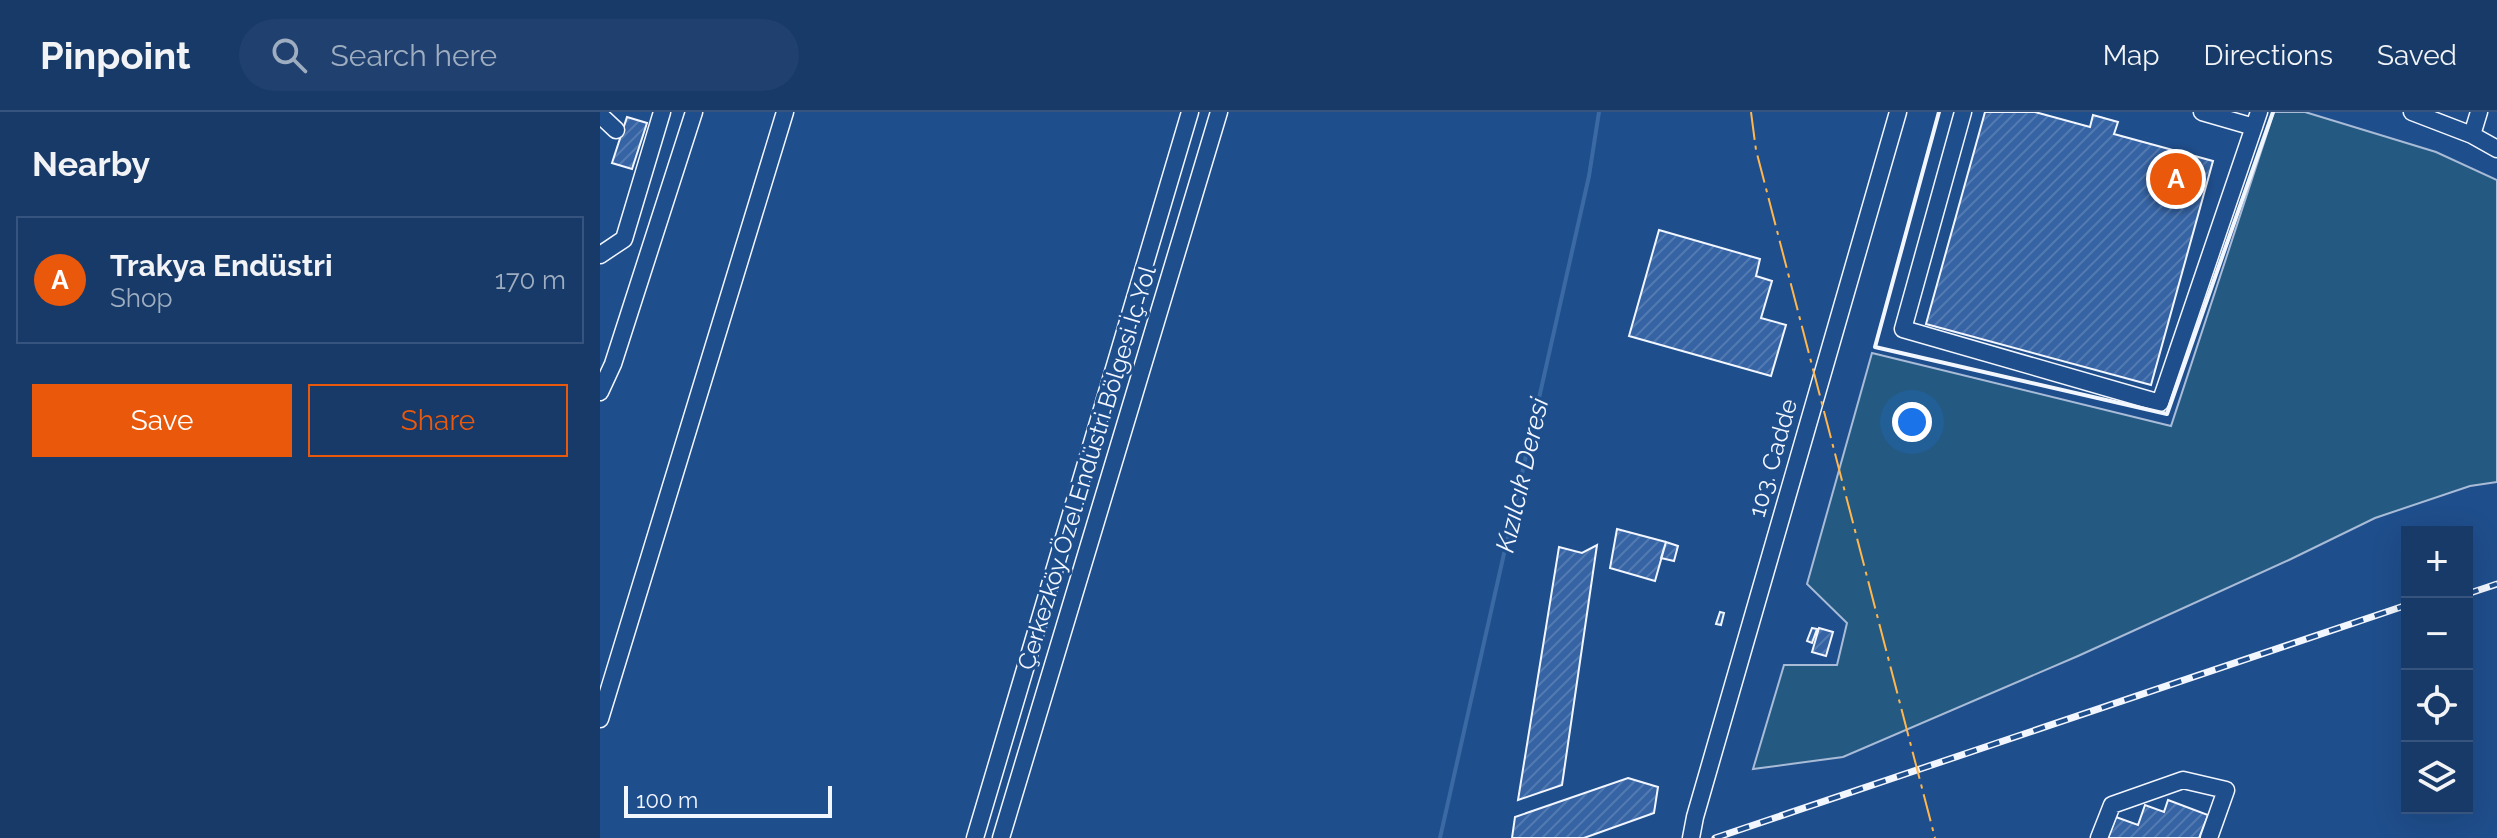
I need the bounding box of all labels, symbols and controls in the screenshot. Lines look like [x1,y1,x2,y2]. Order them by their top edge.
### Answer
search box [239,19,799,91]
text: Pinpoint [40,33,191,78]
icon: search [267,33,311,77]
text: Search here [331,38,497,73]
text: Map [2103,39,2160,72]
text: Directions [2204,39,2333,72]
text: Saved [2377,39,2457,72]
text: Nearby [32,144,150,184]
pin: A [2150,149,2202,209]
text: Trakya Endüstri [110,248,333,283]
street label: Çerkezköy Özel Endüstri Bölgesi İç Yol [1011,262,1162,673]
text: A [51,265,69,295]
text: 170 m [495,265,566,295]
text: Shop [110,283,172,313]
button: Save [32,384,292,457]
button: Share [308,384,568,457]
water label: Kızılcık Deresi [1490,393,1555,555]
street label: 103. Cadde [1742,395,1803,520]
your location [1892,402,1932,442]
map controls [2401,526,2473,814]
button: + [2401,526,2473,598]
button: − [2401,598,2473,670]
button: locate [2401,670,2473,742]
button: layers [2401,742,2473,814]
scale bar [624,782,832,818]
text: 100 m [636,787,698,813]

